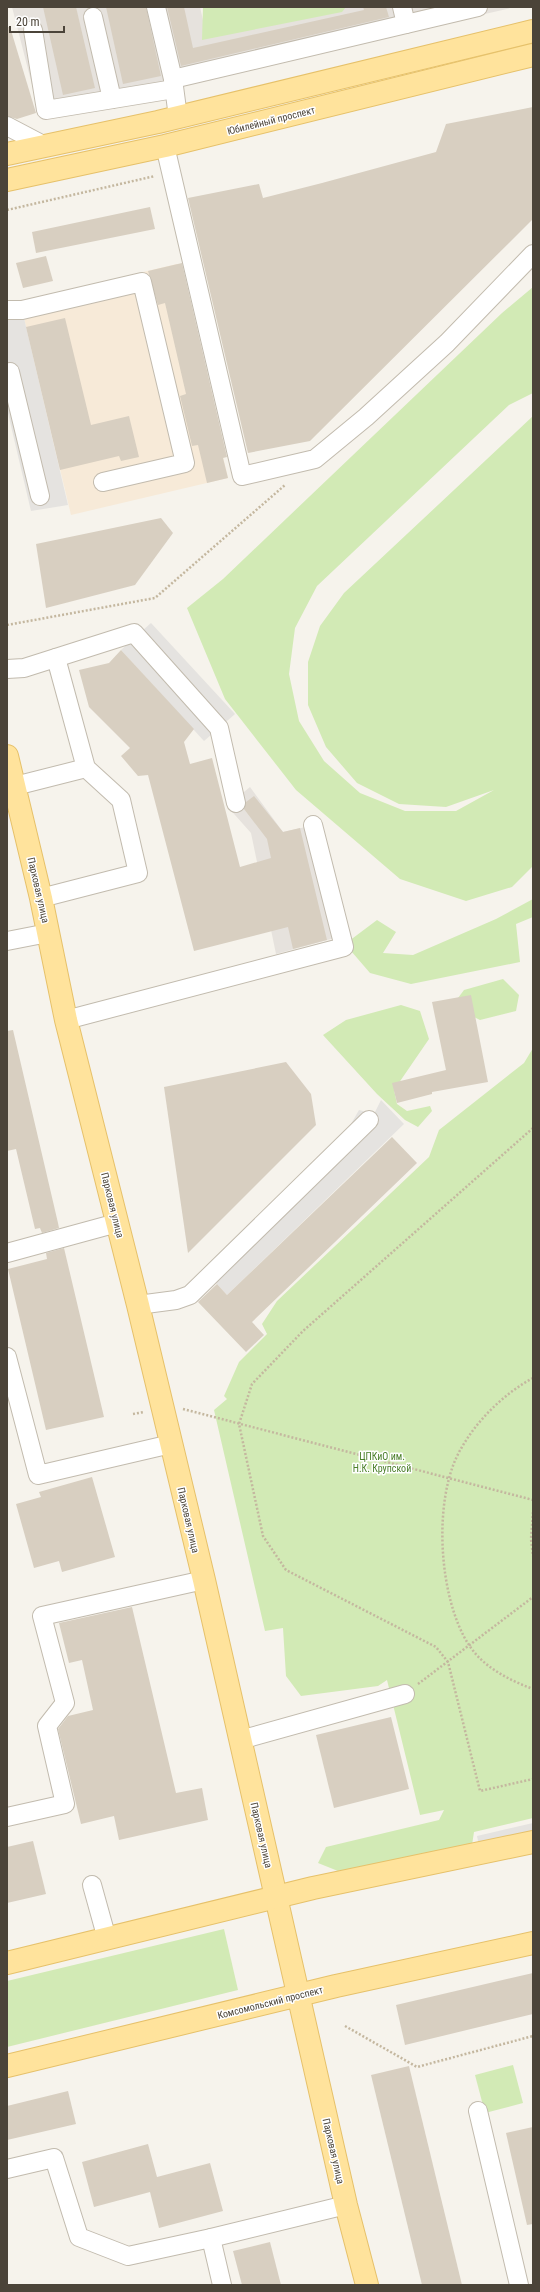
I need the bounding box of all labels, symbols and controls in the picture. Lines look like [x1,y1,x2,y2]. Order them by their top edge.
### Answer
scale bar [10,8,64,34]
text: 20 m [16,15,40,29]
street label: Юбилейный проспект [226,104,316,137]
street label: Парковая улица [26,856,51,924]
street label: Парковая улица [99,1171,126,1239]
park label: ЦПКиО им. Н.К. Крупской [353,1451,411,1474]
street label: Парковая улица [176,1486,201,1554]
street label: Парковая улица [249,1801,274,1869]
street label: Комсомольский проспект [216,1984,324,2021]
street label: Парковая улица [321,2117,346,2185]

